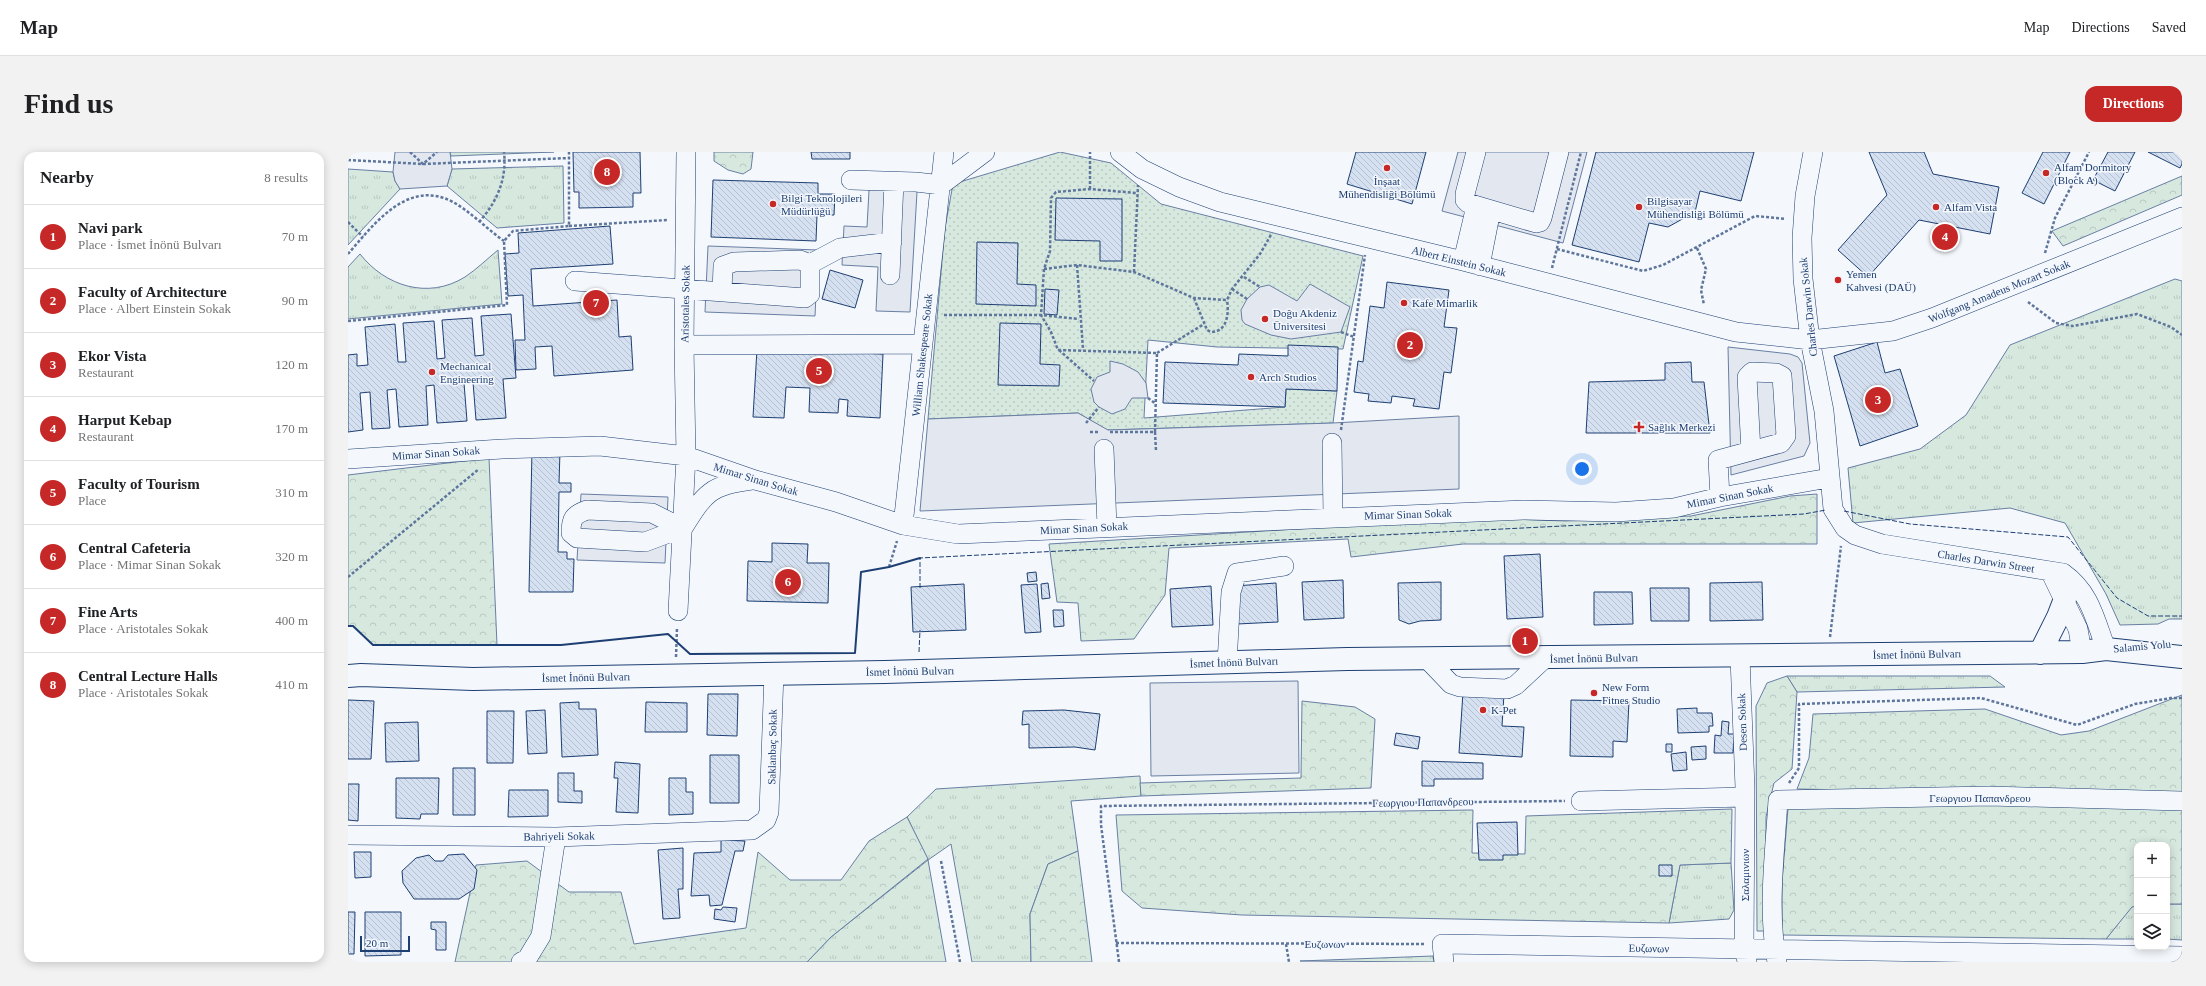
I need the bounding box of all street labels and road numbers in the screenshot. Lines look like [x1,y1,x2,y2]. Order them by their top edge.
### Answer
street label: Albert Einstein Sokak [1410,243,1508,279]
street label: Charles Darwin Sokak [1797,256,1819,357]
street label: Wolfgang Amadeus Mozart Sokak [1926,257,2072,325]
street label: Aristotales Sokak [678,264,692,343]
street label: William Shakespeare Sokak [910,292,934,417]
street label: Mimar Sinan Sokak [392,444,481,462]
street label: Mimar Sinan Sokak [712,460,800,498]
street label: Mimar Sinan Sokak [1686,482,1775,510]
street label: Mimar Sinan Sokak [1364,506,1453,522]
street label: Mimar Sinan Sokak [1040,520,1129,536]
street label: Charles Darwin Street [1937,547,2035,575]
street label: Salamis Yolu [2113,637,2172,655]
street label: İsmet İnönü Bulvarı [1873,647,1961,661]
street label: İsmet İnönü Bulvarı [1550,651,1638,665]
street label: İsmet İnönü Bulvarı [1190,654,1278,670]
street label: İsmet İnönü Bulvarı [866,664,954,678]
street label: İsmet İnönü Bulvarı [542,670,630,684]
street label: Desen Sokak [1735,692,1749,751]
street label: Saklanbaç Sokak [765,709,779,785]
street label: Γεωργιου Παπανδρεου [1929,792,2031,804]
street label: Γεωργιου Παπανδρεου [1372,795,1474,809]
street label: Bahriyeli Sokak [523,829,595,843]
street label: Σαλαμινιων [1739,849,1751,901]
street label: Ευζωνων [1305,938,1345,951]
street label: Ευζωνων [1628,942,1669,955]

